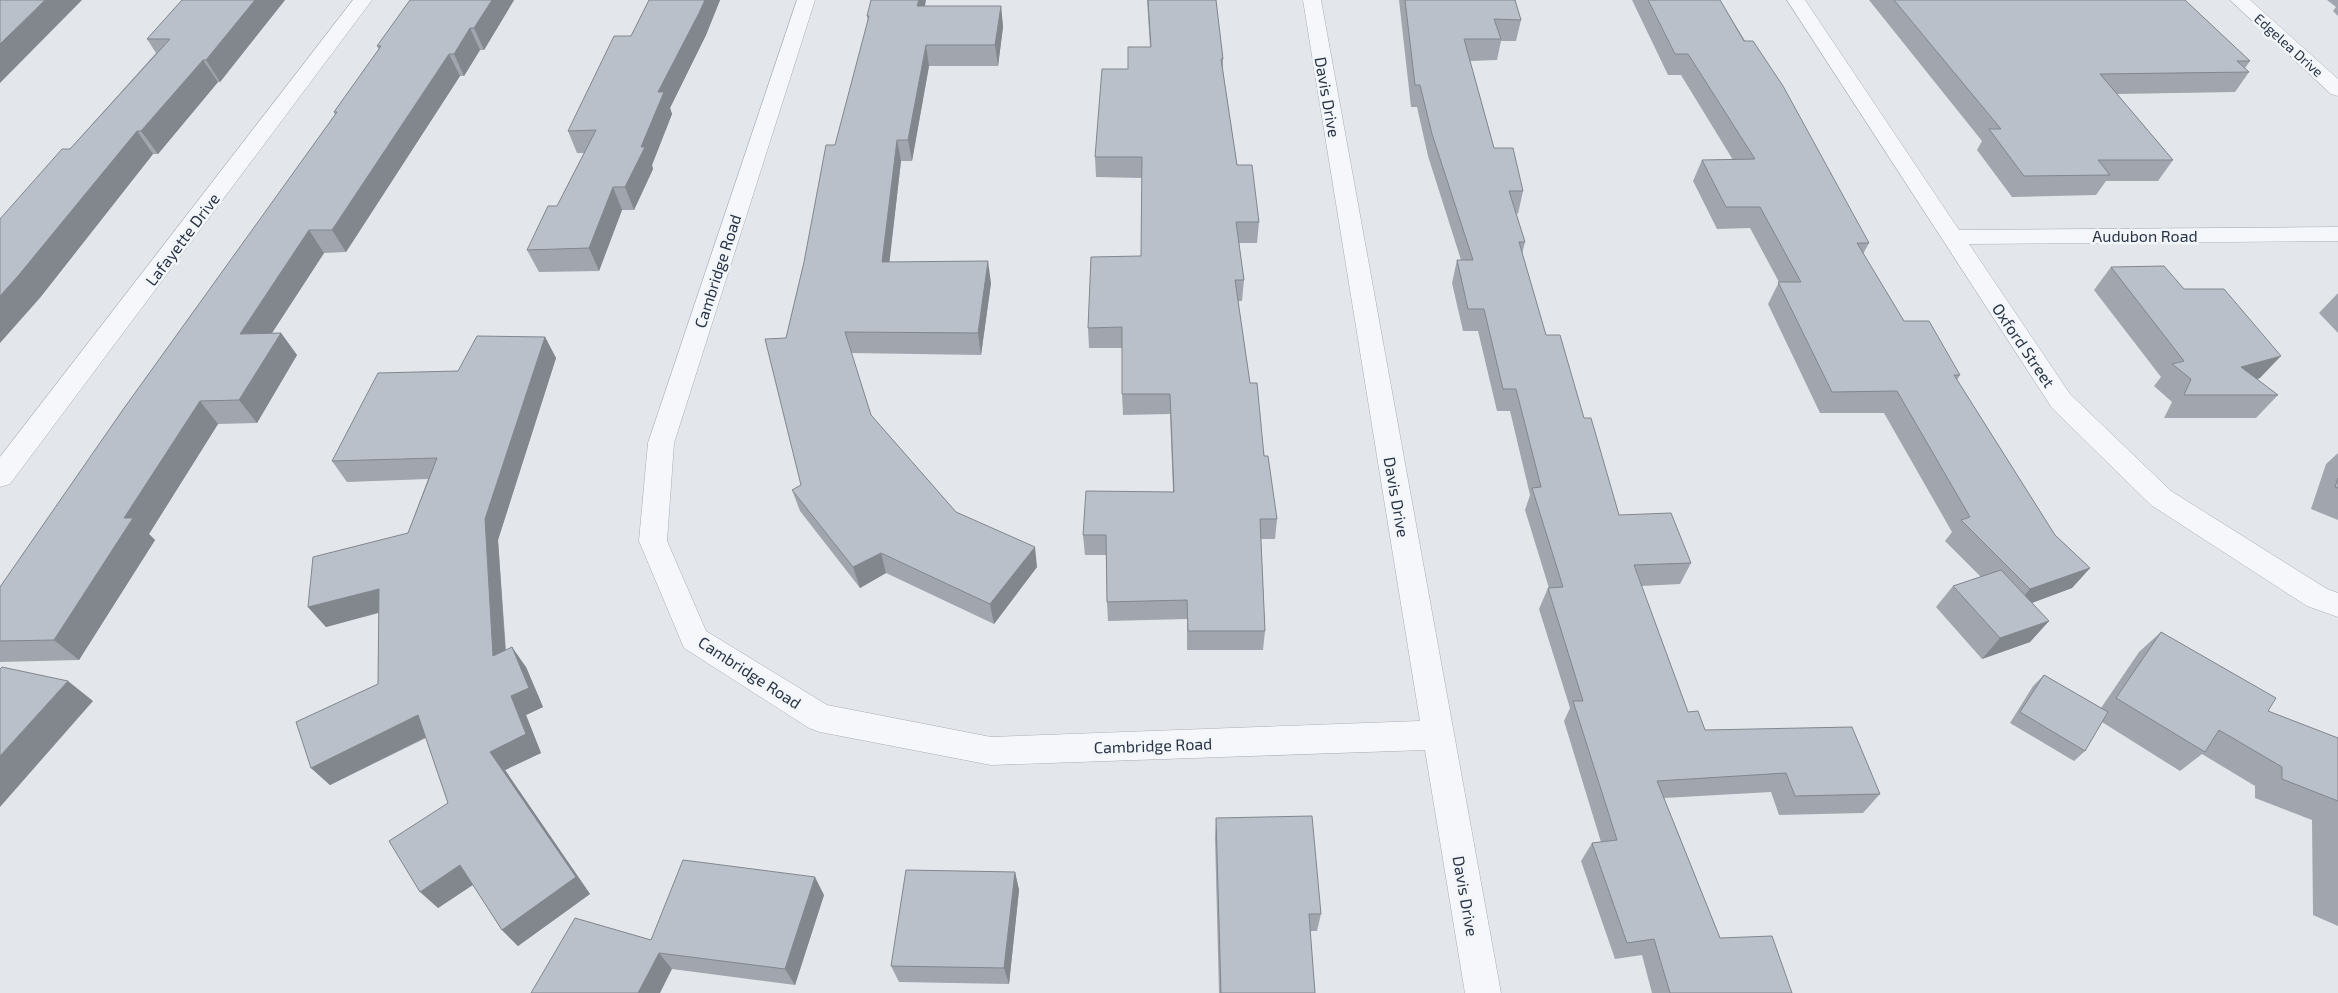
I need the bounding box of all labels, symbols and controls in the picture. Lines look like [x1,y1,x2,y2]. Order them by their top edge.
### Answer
street label: Edgelea Drive [2251,10,2327,80]
street label: Davis Drive [1312,55,1344,139]
street label: Lafayette Drive [141,189,223,289]
street label: Cambridge Road [690,212,744,330]
street label: Audubon Road [2092,226,2198,245]
street label: Oxford Street [1989,299,2059,391]
street label: Davis Drive [1381,455,1413,539]
street label: Cambridge Road [695,632,805,712]
street label: Cambridge Road [1093,733,1213,757]
street label: Davis Drive [1450,854,1482,938]

